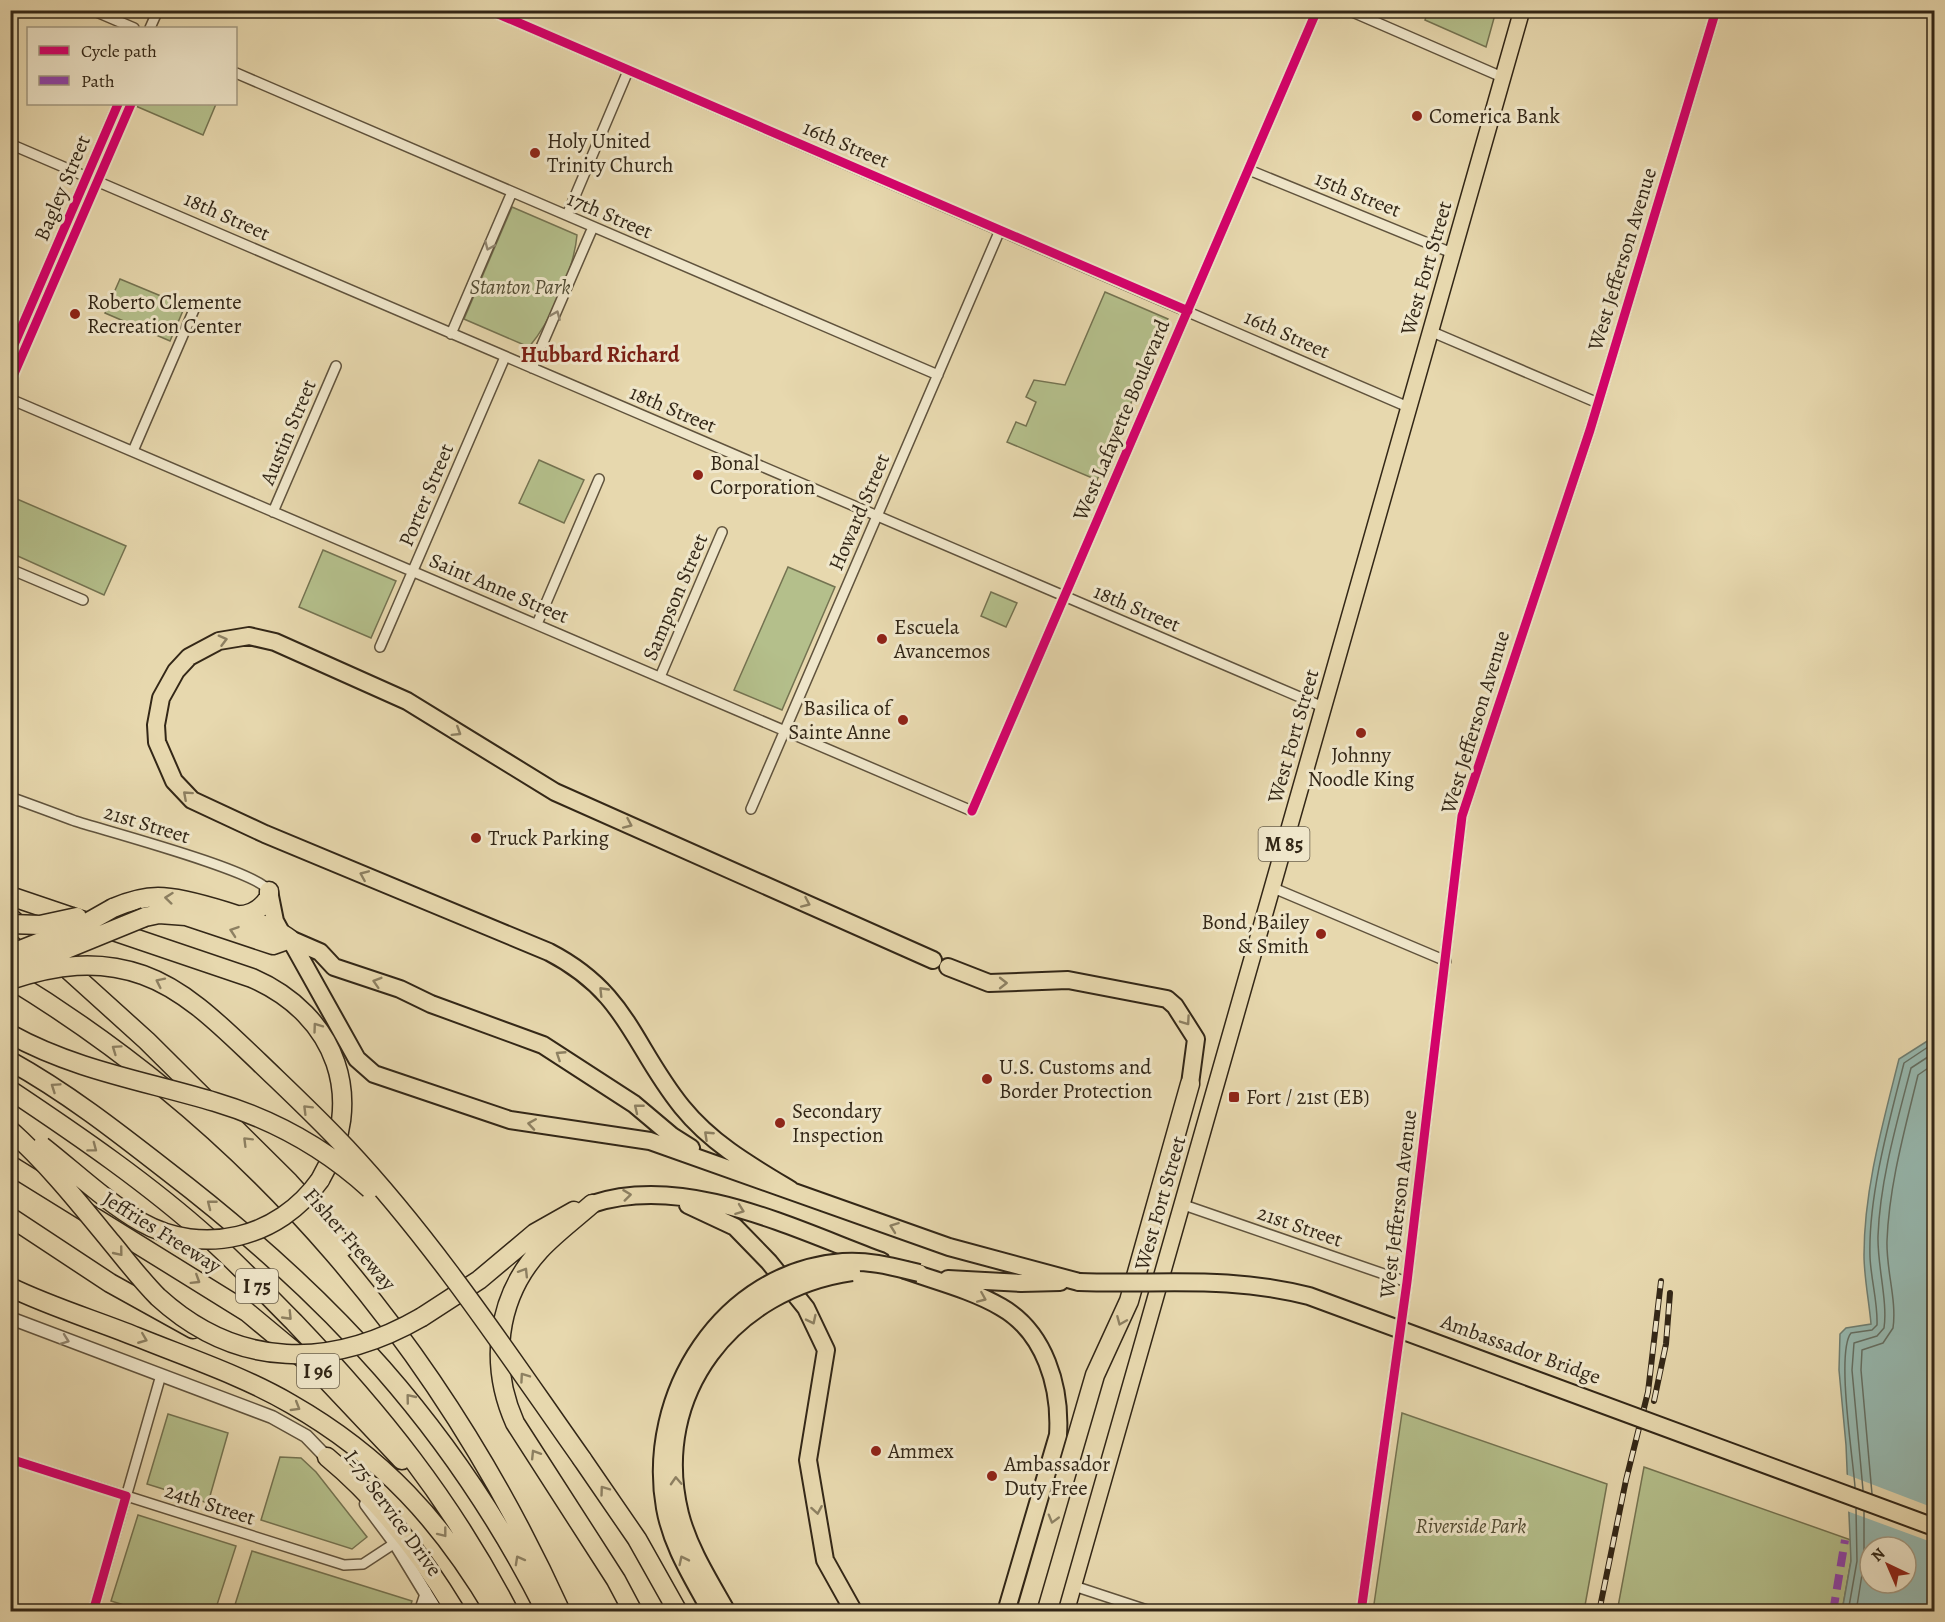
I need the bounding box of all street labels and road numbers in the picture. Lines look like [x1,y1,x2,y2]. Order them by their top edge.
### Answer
street label: 16th Street [799,113,893,175]
street label: Bagley Street [27,131,97,245]
street label: 15th Street [1311,164,1405,224]
street label: West Jefferson Avenue [1581,164,1663,355]
street label: 18th Street [180,185,274,247]
street label: 17th Street [563,185,657,245]
street label: West Fort Street [1393,198,1458,339]
street label: 16th Street [1240,303,1334,365]
street label: West Lafayette Boulevard [1066,314,1176,526]
street label: Austin Street [253,375,323,490]
street label: 18th Street [626,378,721,440]
street label: Porter Street [392,439,460,551]
street label: Howard Street [822,449,896,575]
street label: Sampson Street [636,529,714,665]
street label: Saint Anne Street [425,546,573,630]
street label: 18th Street [1090,577,1185,639]
street label: West Jefferson Avenue [1434,627,1516,818]
street label: West Fort Street [1260,666,1325,807]
street label: 21st Street [101,798,193,850]
road number: M 85 [1258,827,1310,861]
street label: West Jefferson Avenue [1372,1108,1423,1301]
street label: West Fort Street [1127,1133,1192,1274]
street label: Fisher Freeway [298,1182,403,1297]
street label: Jeffries Freeway [97,1184,227,1280]
street label: 21st Street [1254,1198,1346,1254]
road number: I 75 [236,1269,278,1303]
street label: Ambassador Bridge [1436,1307,1605,1391]
road number: I 96 [297,1354,339,1388]
street label: I-75 Service Drive [338,1444,448,1582]
street label: 24th Street [161,1476,259,1532]

